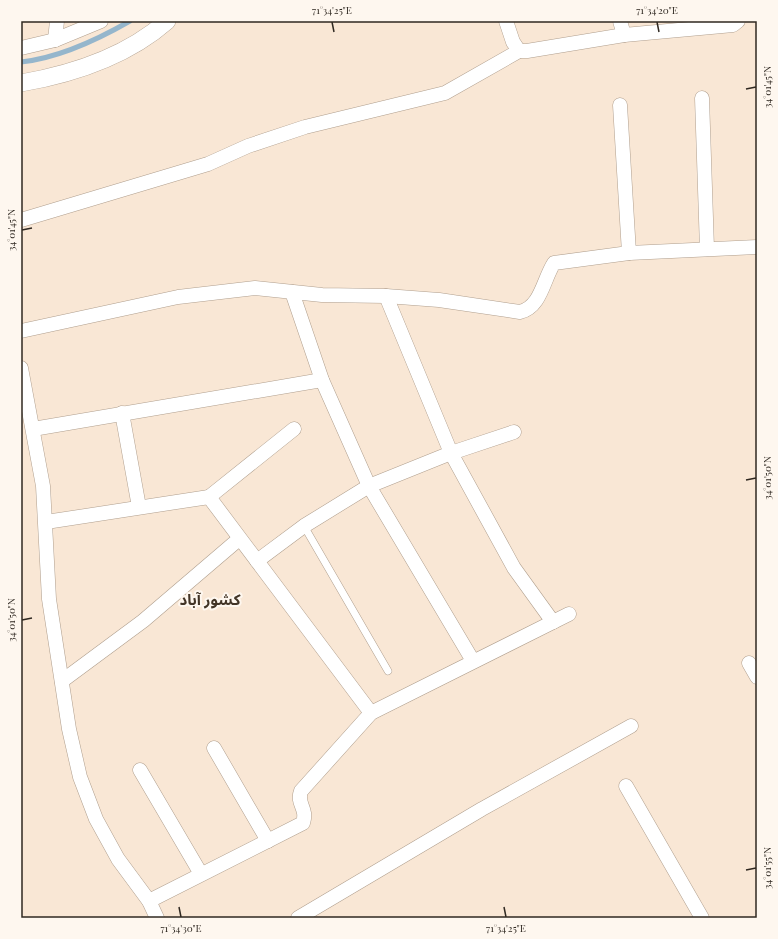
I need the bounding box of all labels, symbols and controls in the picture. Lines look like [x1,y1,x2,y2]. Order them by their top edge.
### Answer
text: 71°34'25"E [312,3,352,17]
text: 71°34'20"E [636,3,678,17]
text: 34°01'45"N [760,66,774,108]
text: 34°01'45"N [4,209,18,251]
text: 34°01'50"N [760,456,774,500]
district label: کشور آباد [180,589,241,609]
text: 34°01'50"N [4,598,18,642]
text: 34°01'55"N [760,847,774,889]
text: 71°34'30"E [160,921,202,935]
text: 71°34'25"E [486,921,526,935]

